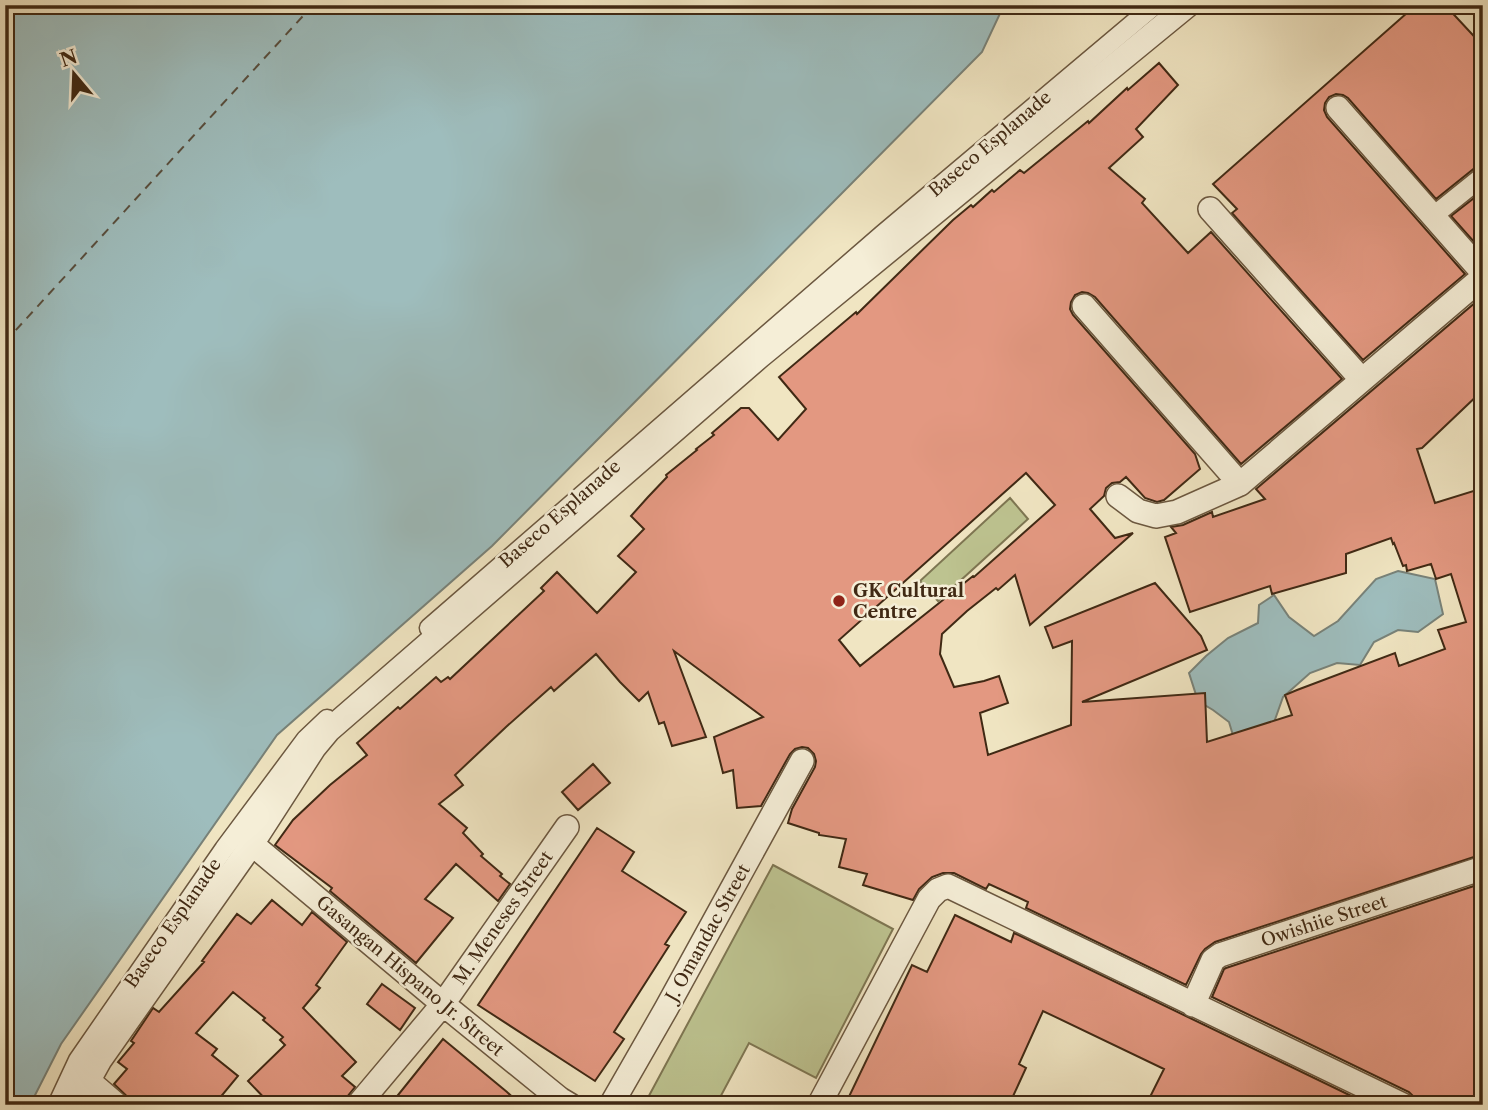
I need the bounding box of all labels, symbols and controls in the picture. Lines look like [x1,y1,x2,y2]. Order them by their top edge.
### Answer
north arrow [38,38,108,108]
text: N [57,45,80,72]
street label: Baseco Esplanade [924,86,1056,202]
street label: Baseco Esplanade [495,455,625,573]
place label: GK Cultural Centre [853,580,964,623]
marker: GK Cultural Centre [831,593,847,609]
street label: M. Meneses Street [449,846,558,989]
street label: Baseco Esplanade [120,854,226,992]
street label: J. Omandac Street [660,860,755,1008]
street label: Owishiie Street [1258,890,1390,952]
street label: Gasangan Hispano Jr. Street [312,891,509,1061]

